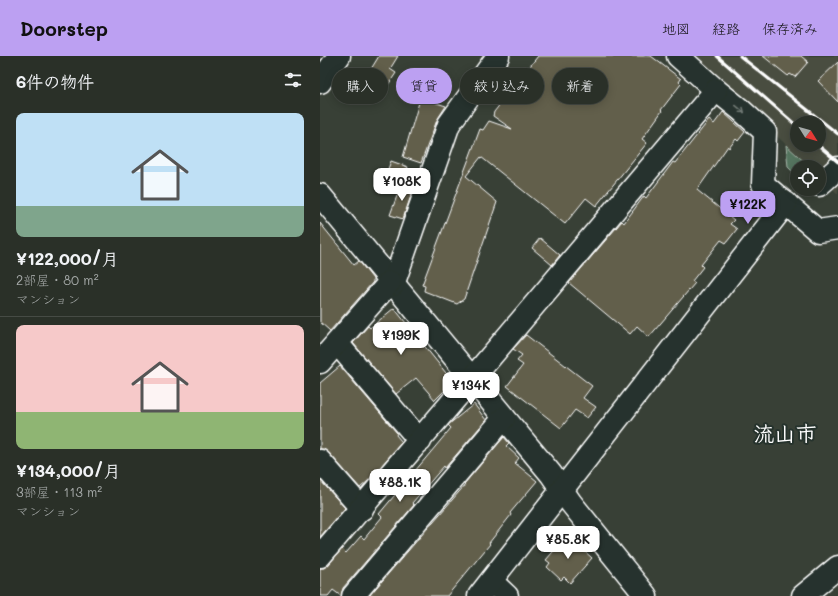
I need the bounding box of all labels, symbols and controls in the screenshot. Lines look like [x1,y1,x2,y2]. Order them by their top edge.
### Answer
text: Doorstep [20,16,108,41]
text: 地図 [662,19,690,38]
text: 経路 [712,19,740,38]
text: 保存済み [762,19,818,38]
chip: 購入 [332,68,388,104]
chip: 賃貸 [396,68,452,104]
chip: 絞り込み [460,68,544,104]
chip: 新着 [552,68,608,104]
icon: filters [282,69,304,91]
text: 6件の物件 [16,70,94,92]
one-way arrow [734,104,745,113]
north arrow [790,116,826,152]
map controls [790,116,826,196]
icon: home [124,139,196,211]
button: locate [790,160,826,196]
pin: ¥108K [374,168,430,202]
text: ¥108K [382,172,422,189]
pin: ¥122K [720,191,776,225]
text: ¥122K [729,195,767,212]
text: ¥122,000/月 [16,247,119,269]
text: 2部屋 · 80 m² [16,271,99,288]
text: マンション [16,290,80,307]
pin: ¥199K [373,322,429,356]
text: ¥199K [382,326,420,343]
icon: home [124,351,196,423]
pin: ¥134K [443,372,499,406]
text: ¥134K [452,376,490,393]
district label: 流山市 [754,419,817,446]
text: ¥134,000/月 [16,459,121,481]
pin: ¥88.1K [367,469,433,503]
text: ¥88.1K [379,473,421,490]
text: 3部屋 · 113 m² [16,483,102,500]
text: マンション [16,502,80,519]
pin: ¥85.8K [535,526,601,560]
text: ¥85.8K [546,530,590,547]

